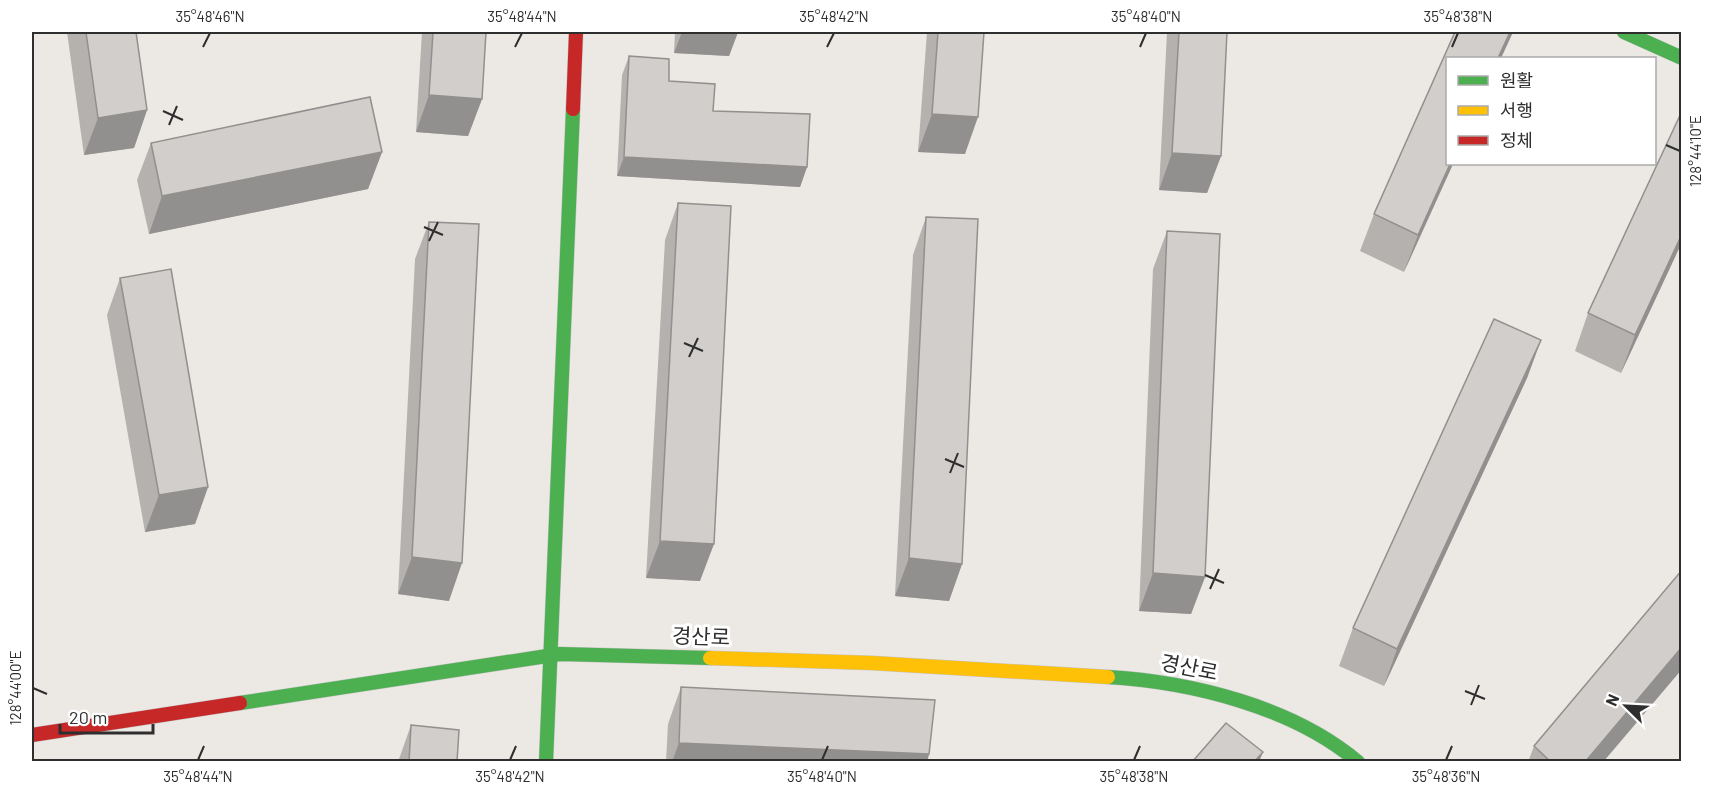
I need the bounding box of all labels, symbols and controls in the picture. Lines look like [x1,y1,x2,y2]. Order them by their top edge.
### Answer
text: 35°48'46"N [175,7,245,25]
text: 35°48'44"N [487,7,557,25]
text: 35°48'42"N [799,7,869,25]
text: 35°48'40"N [1111,7,1181,25]
text: 35°48'38"N [1424,7,1492,25]
legend [1446,57,1656,165]
text: 원활 [1500,69,1533,91]
text: 서행 [1500,99,1533,121]
text: 128°44'10"E [1686,115,1704,187]
text: 정체 [1500,129,1533,151]
street label: 경산로 [672,622,730,649]
street label: 경산로 [1158,649,1220,684]
text: 128°44'00"E [6,650,24,726]
north arrow [1596,676,1656,736]
text: N [1601,691,1623,708]
scale bar [60,697,153,735]
text: 20 m [69,706,107,728]
text: 35°48'44"N [163,767,233,785]
text: 35°48'42"N [475,767,545,785]
text: 35°48'40"N [787,767,857,785]
text: 35°48'38"N [1100,767,1168,785]
text: 35°48'36"N [1412,767,1480,785]

